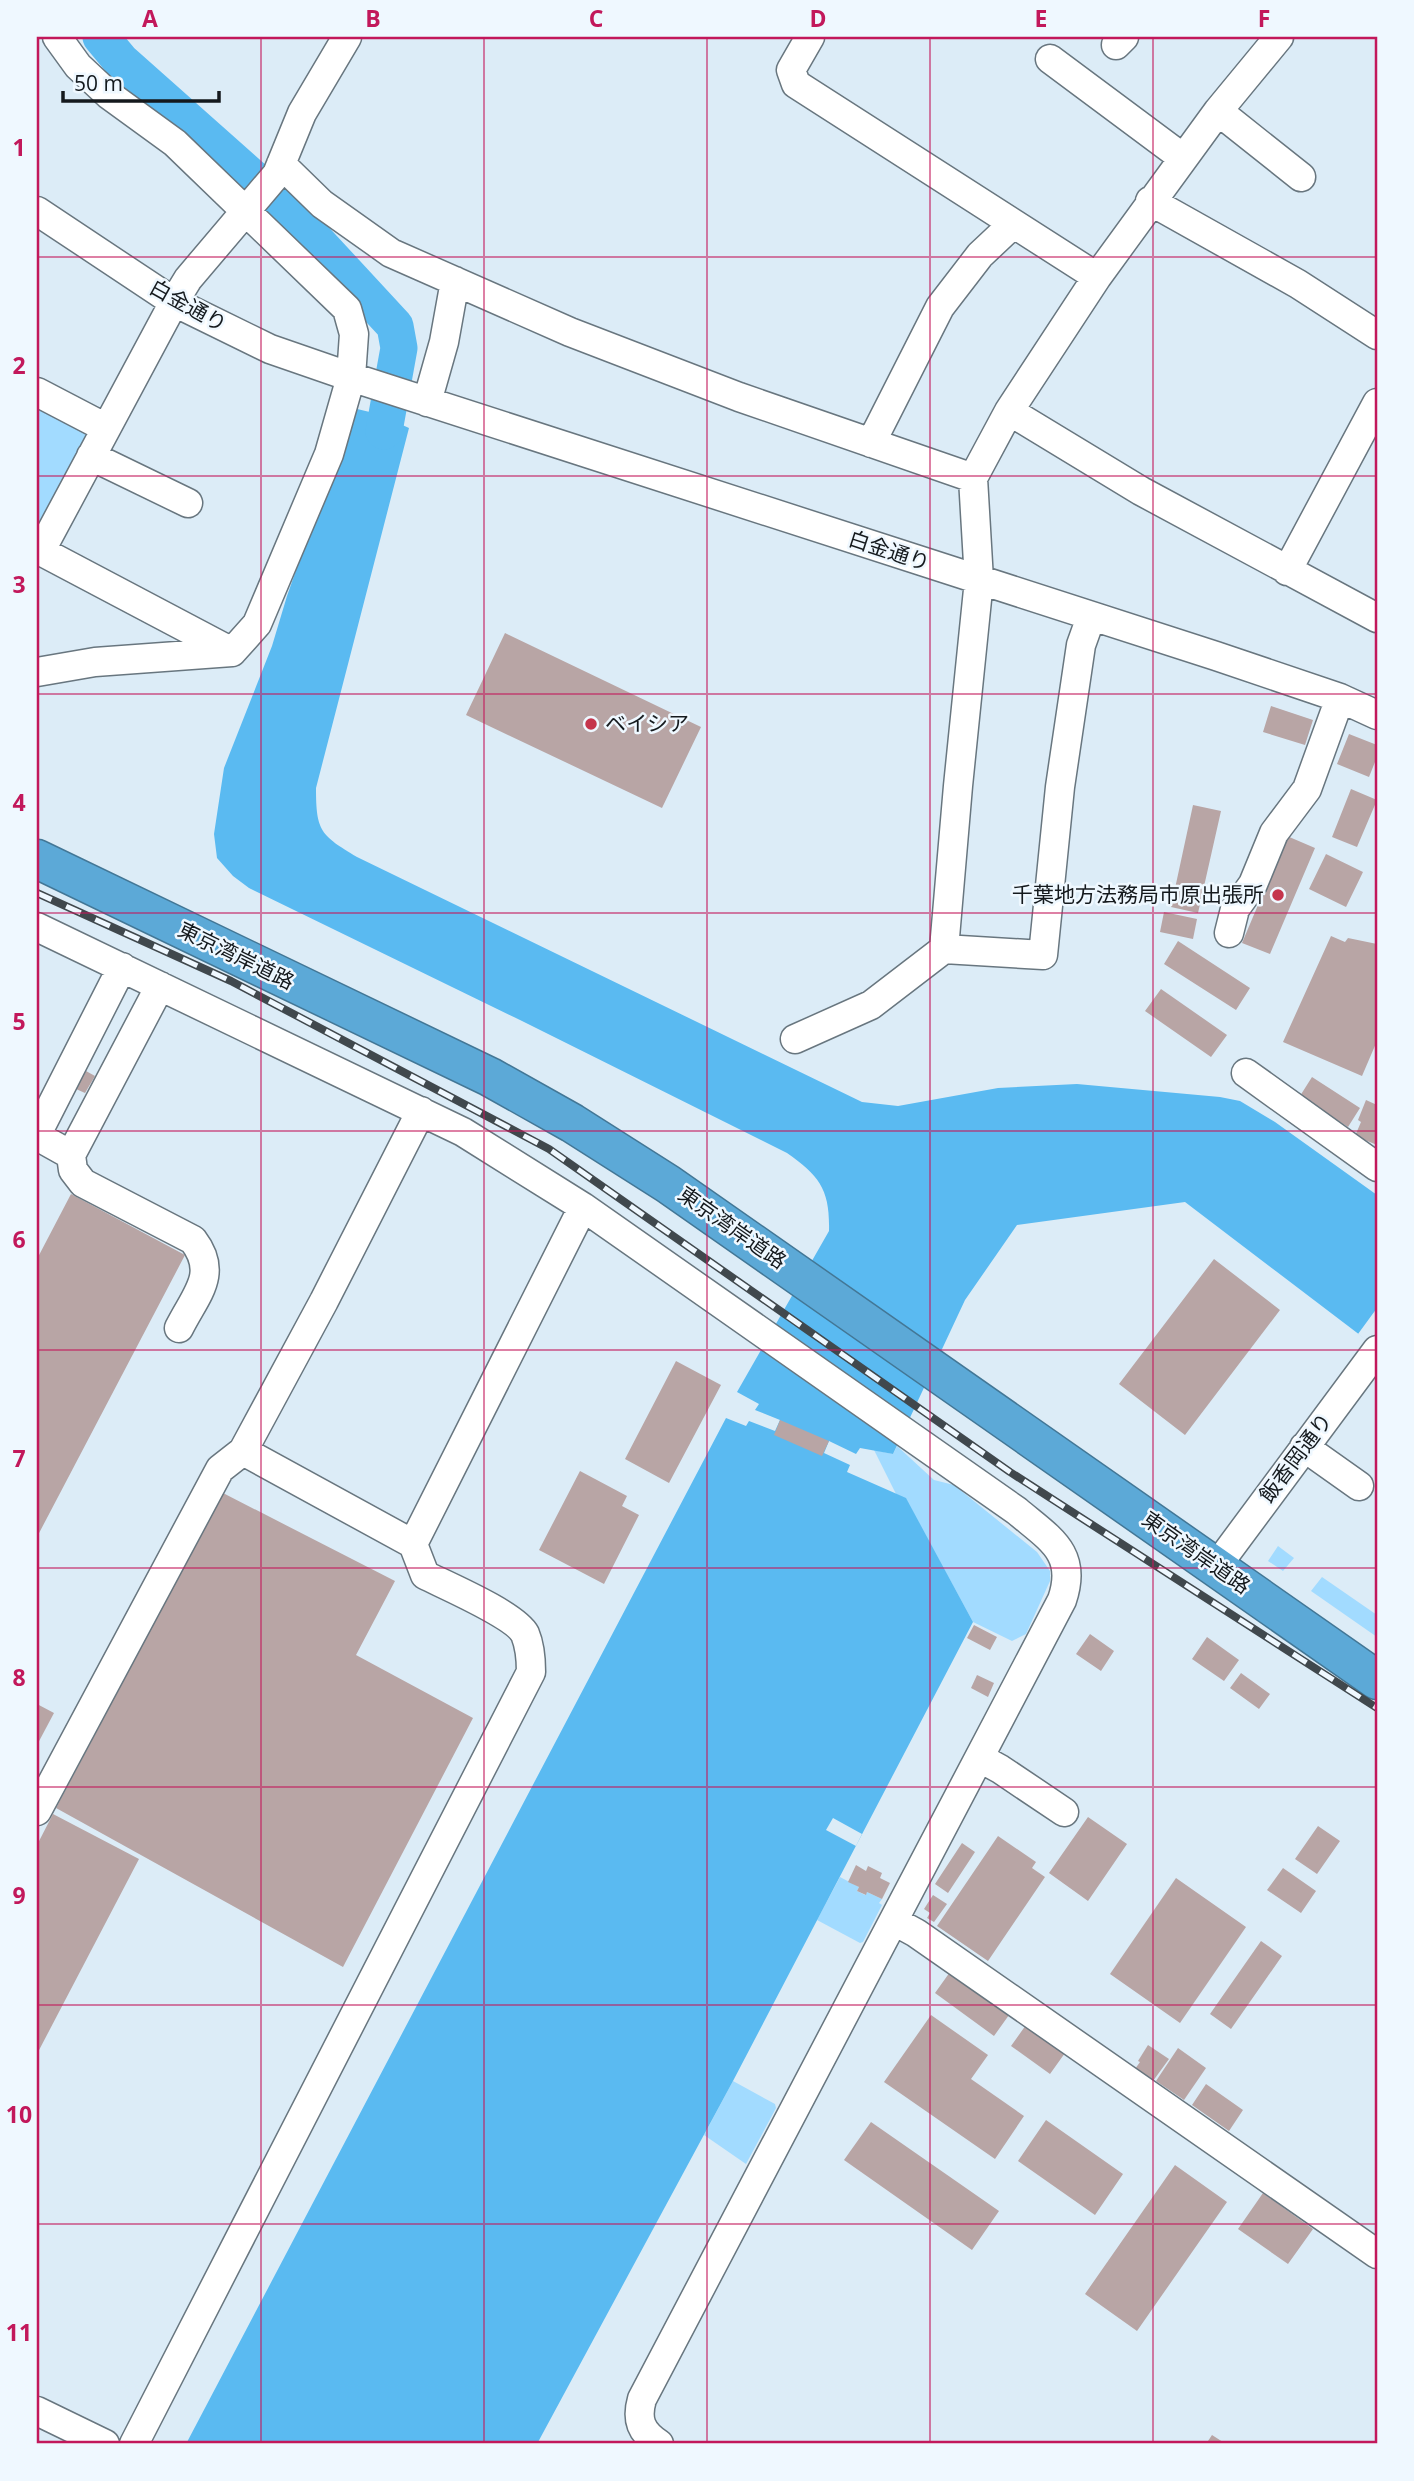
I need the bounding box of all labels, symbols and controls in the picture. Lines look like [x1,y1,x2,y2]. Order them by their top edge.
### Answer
text: A [142,2,158,34]
text: B [365,2,381,34]
text: C [589,2,603,34]
text: D [809,2,827,34]
text: E [1035,2,1047,34]
text: F [1258,2,1270,34]
scale bar [63,60,219,104]
text: 50 m [74,69,123,97]
text: 1 [12,131,26,163]
street label: 白金通り [145,273,232,338]
text: 2 [12,349,26,381]
street label: 白金通り [845,524,934,576]
text: 3 [12,568,26,600]
place label: ベイシア [605,709,689,737]
marker: ベイシア [583,716,599,732]
text: 4 [12,786,26,818]
place label: 千葉地方法務局市原出張所 [1012,880,1264,908]
marker: 千葉地方法務局市原出張所 [1270,887,1286,903]
street label: 東京湾岸道路 [174,915,299,995]
text: 5 [12,1005,26,1037]
street label: 東京湾岸道路 [673,1180,792,1275]
text: 6 [12,1223,26,1255]
street label: 飯香岡通り [1252,1407,1338,1508]
text: 7 [12,1442,26,1474]
street label: 東京湾岸道路 [1137,1505,1256,1600]
text: 8 [12,1661,26,1693]
text: 9 [12,1879,26,1911]
text: 10 [6,2098,32,2130]
text: 11 [6,2316,32,2348]

